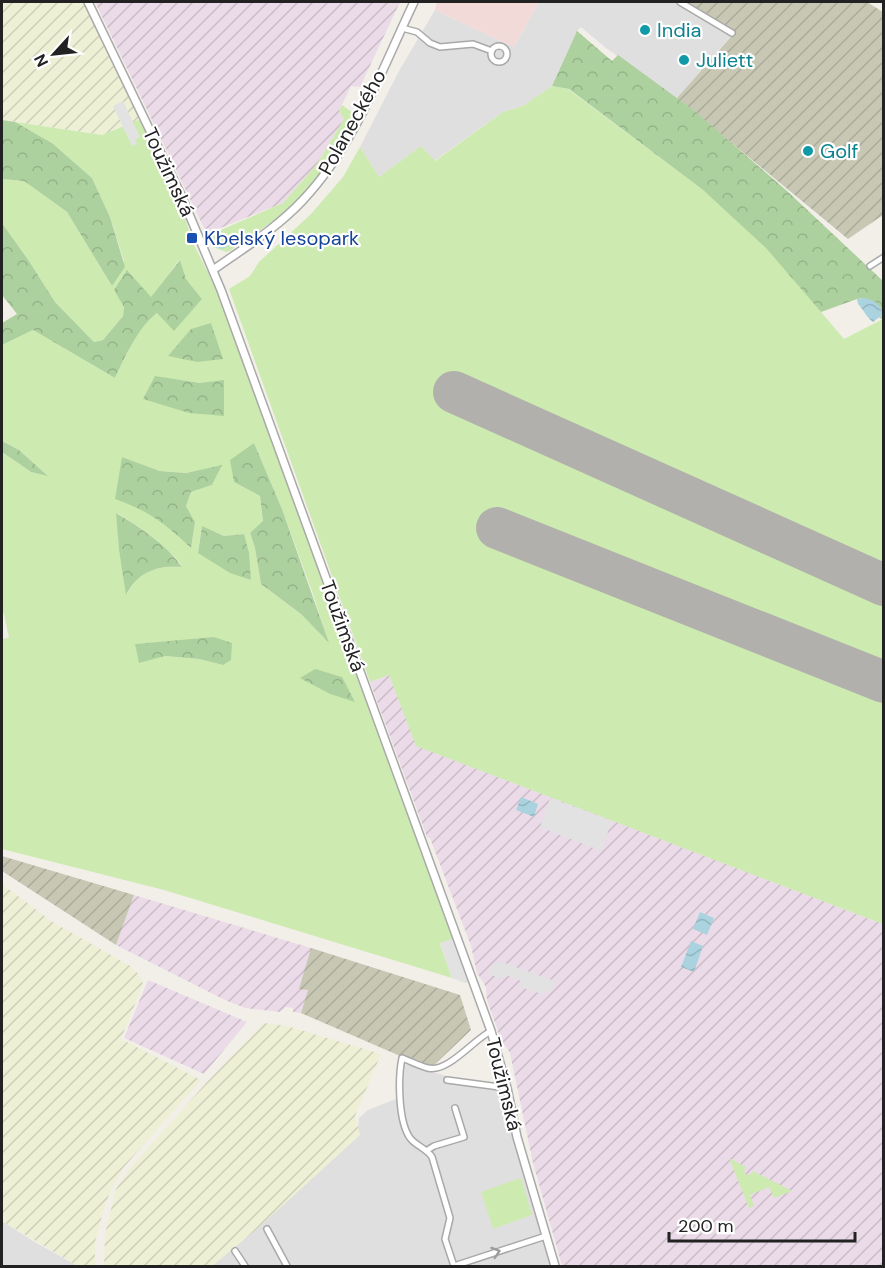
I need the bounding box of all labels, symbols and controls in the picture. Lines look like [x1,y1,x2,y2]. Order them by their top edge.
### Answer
place label: India [657,17,701,43]
marker: India [638,23,652,37]
north arrow [24,24,84,84]
place label: Juliett [696,47,754,73]
text: N [29,51,53,71]
marker: Juliett [677,53,691,67]
street label: Polaneckého [312,65,392,179]
street label: Toužimská [137,123,201,221]
place label: Golf [820,138,858,164]
marker: Golf [801,144,815,158]
place label: Kbelský lesopark [204,225,359,251]
marker: Kbelský lesopark [185,231,199,245]
street label: Toužimská [314,577,372,675]
street label: Toužimská [480,1035,528,1133]
scale bar [669,1205,855,1243]
text: 200 m [678,1214,734,1238]
one-way arrow [490,1247,501,1260]

